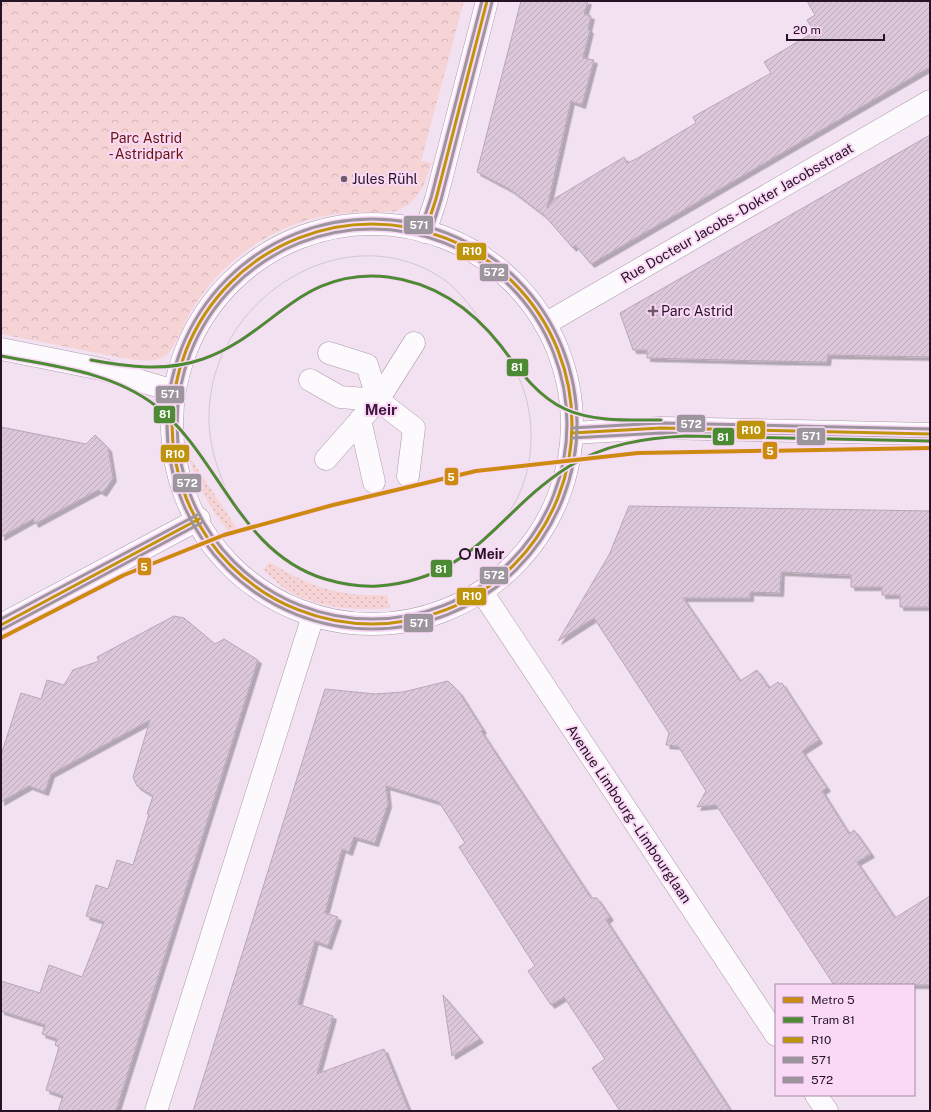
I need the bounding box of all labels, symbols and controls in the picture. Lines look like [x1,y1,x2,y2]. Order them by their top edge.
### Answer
scale bar [787,16,884,42]
text: 20 m [793,23,821,37]
park label: Parc Astrid - Astridpark [108,130,184,162]
street label: Rue Docteur Jacobs - Dokter Jacobsstraat [618,140,856,286]
place label: Jules Rühl [352,171,418,187]
marker: Jules Rühl [339,174,349,184]
line badge: 571 [403,215,434,235]
text: 571 [409,219,429,231]
line badge: R10 [456,242,487,261]
text: R10 [462,245,482,257]
line badge: 572 [479,263,509,282]
text: 572 [483,266,505,278]
place label: Parc Astrid [661,303,733,319]
marker: Parc Astrid [648,306,658,316]
line badge: 81 [506,358,529,377]
text: 81 [511,361,523,373]
line badge: 571 [155,385,185,404]
text: 571 [160,388,180,400]
district label: Meir [365,401,397,418]
line badge: 81 [153,405,176,424]
text: 81 [159,408,171,420]
line badge: 572 [676,414,706,433]
text: 572 [680,418,702,430]
line badge: R10 [736,420,766,440]
text: R10 [741,424,761,436]
line badge: 81 [712,427,735,446]
line badge: 571 [796,427,826,446]
text: 571 [801,430,821,442]
text: 81 [717,431,729,443]
line badge: 5 [762,441,778,460]
line badge: R10 [160,444,190,463]
text: 5 [766,445,774,457]
text: R10 [165,448,185,460]
line badge: 5 [444,467,459,486]
text: 5 [447,471,455,483]
line badge: 572 [172,473,202,493]
text: 572 [176,477,198,489]
place label: Meir [474,546,505,562]
marker: Meir [459,548,471,560]
line badge: 5 [137,557,152,576]
line badge: 81 [430,559,453,578]
text: 5 [140,561,148,573]
text: 81 [435,563,447,575]
line badge: 572 [479,566,509,585]
text: 572 [483,569,505,581]
line badge: R10 [456,587,487,606]
text: R10 [462,590,482,602]
line badge: 571 [403,613,434,633]
text: 571 [409,617,429,629]
street label: Avenue Limbourg - Limbourglaan [563,722,695,906]
legend [775,984,915,1096]
text: Metro 5 [811,993,855,1007]
text: Tram 81 [811,1013,855,1027]
text: R10 [811,1033,831,1047]
text: 571 [811,1053,831,1067]
text: 572 [811,1073,833,1087]

